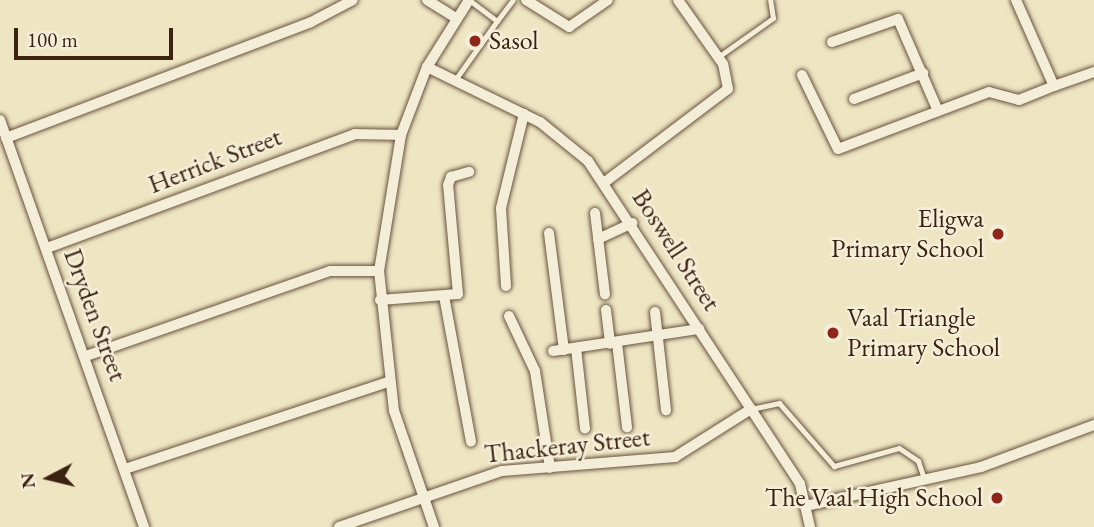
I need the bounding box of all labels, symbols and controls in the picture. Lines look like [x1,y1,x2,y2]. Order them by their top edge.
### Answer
scale bar [18,14,177,58]
place label: Sasol [489,25,539,57]
text: 100 m [27,26,78,53]
marker: Sasol [467,33,483,49]
street label: Herrick Street [144,121,286,201]
street label: Boswell Street [625,183,727,317]
place label: Eligwa Primary School [831,203,984,264]
marker: Eligwa Primary School [990,226,1006,242]
street label: Dryden Street [57,245,133,385]
place label: Vaal Triangle Primary School [847,302,1000,364]
marker: Vaal Triangle Primary School [825,325,841,341]
street label: Thackeray Street [483,422,651,470]
north arrow [14,443,84,513]
text: N [14,471,41,490]
place label: The Vaal High School [765,482,983,514]
marker: The Vaal High School [989,490,1005,506]

